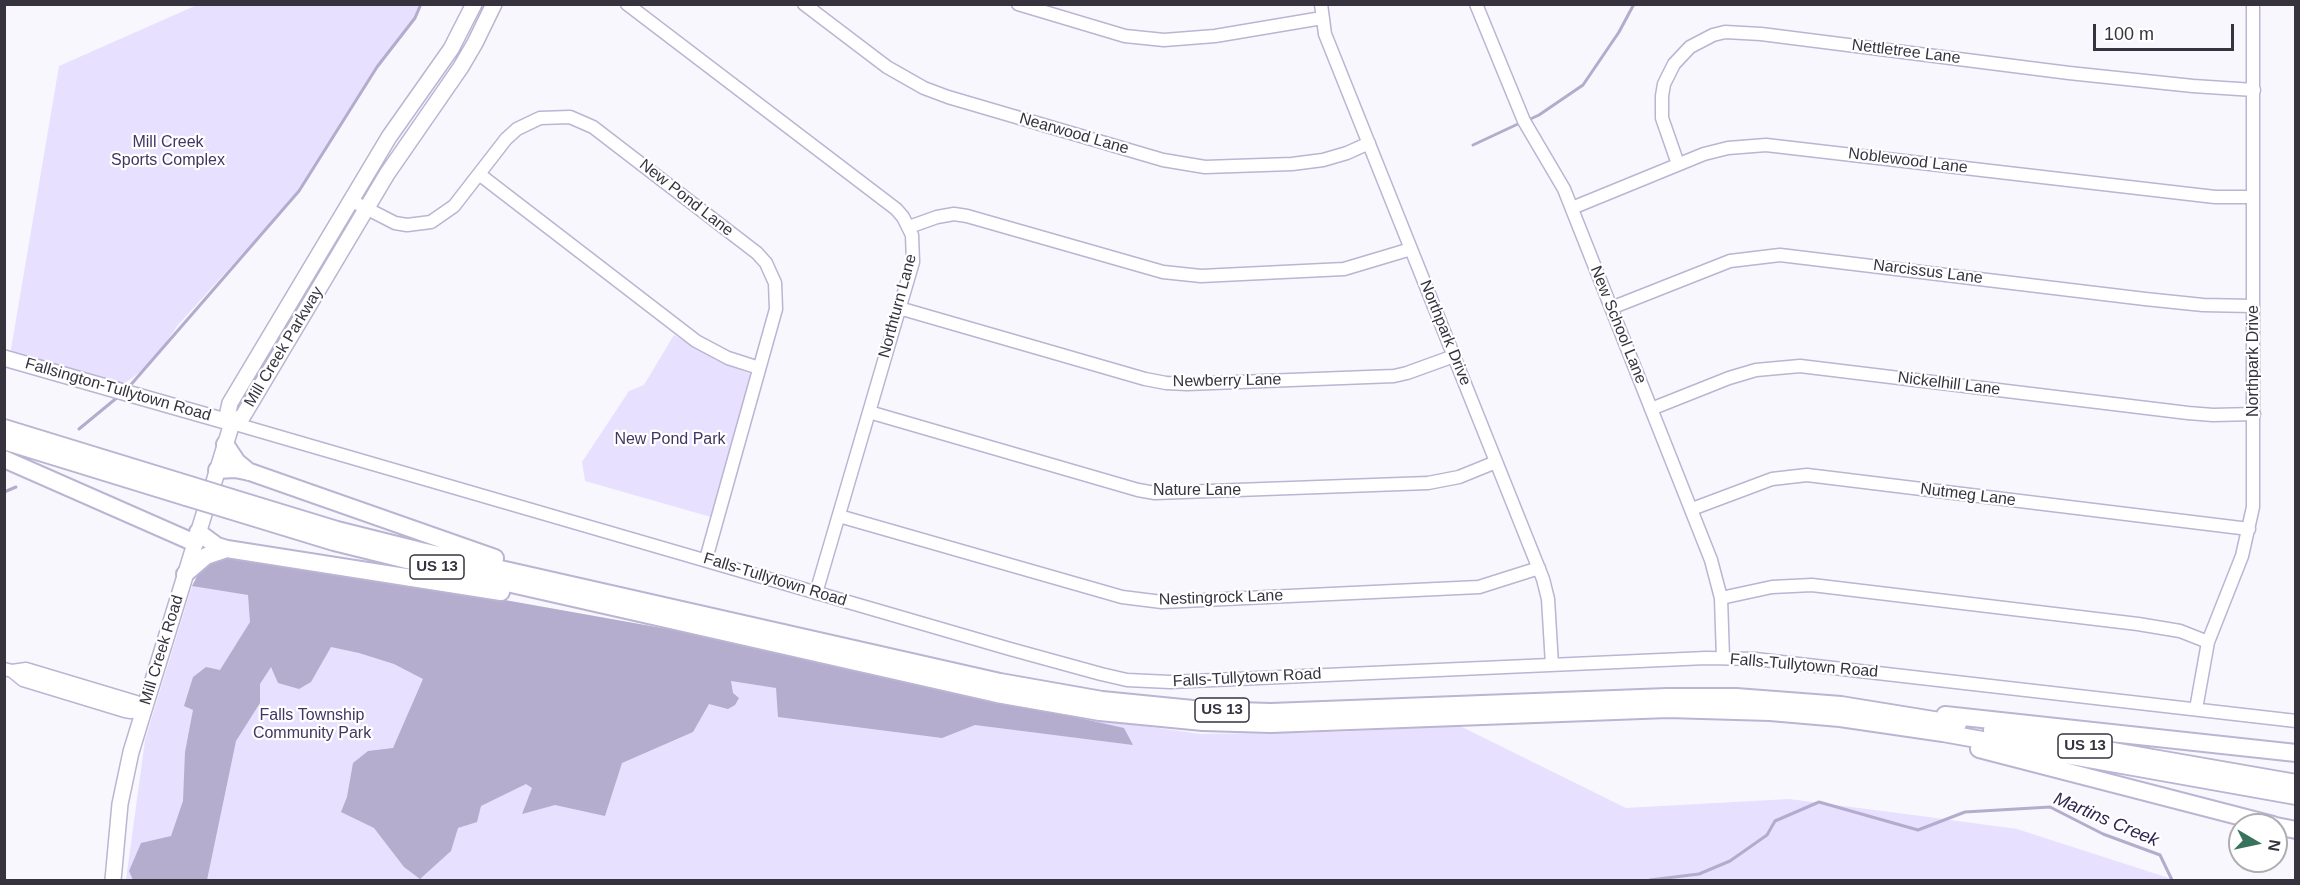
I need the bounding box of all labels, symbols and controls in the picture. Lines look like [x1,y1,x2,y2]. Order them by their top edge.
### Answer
scale bar [2096,12,2237,50]
text: 100 m [2104,24,2154,44]
street label: Nettletree Lane [1851,36,1961,68]
street label: Nearwood Lane [1017,109,1131,159]
park label: Mill Creek Sports Complex [111,133,225,171]
street label: Noblewood Lane [1847,144,1969,178]
street label: New Pond Lane [635,155,737,241]
street label: Northturn Lane [875,252,921,360]
street label: Narcissus Lane [1872,256,1984,288]
street label: New School Lane [1586,263,1650,387]
street label: Northpark Drive [1415,277,1475,389]
street label: Mill Creek Parkway [241,283,327,411]
street label: Northpark Drive [2244,305,2264,417]
street label: Fallsington-Tullytown Road [23,354,213,426]
street label: Nickelhill Lane [1897,368,2001,400]
street label: Newberry Lane [1173,370,1281,392]
park label: New Pond Park [614,430,726,450]
street label: Nutmeg Lane [1919,480,2017,510]
street label: Nature Lane [1153,481,1241,501]
street label: Falls-Tullytown Road [701,549,849,611]
road number: US 13 [410,555,464,579]
street label: Nestingrock Lane [1158,586,1284,610]
street label: Mill Creek Road [136,593,188,707]
street label: Falls-Tullytown Road [1729,650,1879,682]
street label: Falls-Tullytown Road [1172,665,1322,691]
road number: US 13 [1195,698,1249,722]
park label: Falls Township Community Park [253,706,371,744]
road number: US 13 [2058,734,2112,758]
water label: Martins Creek [2050,788,2162,852]
north arrow [2228,813,2288,873]
text: N [2265,839,2284,853]

